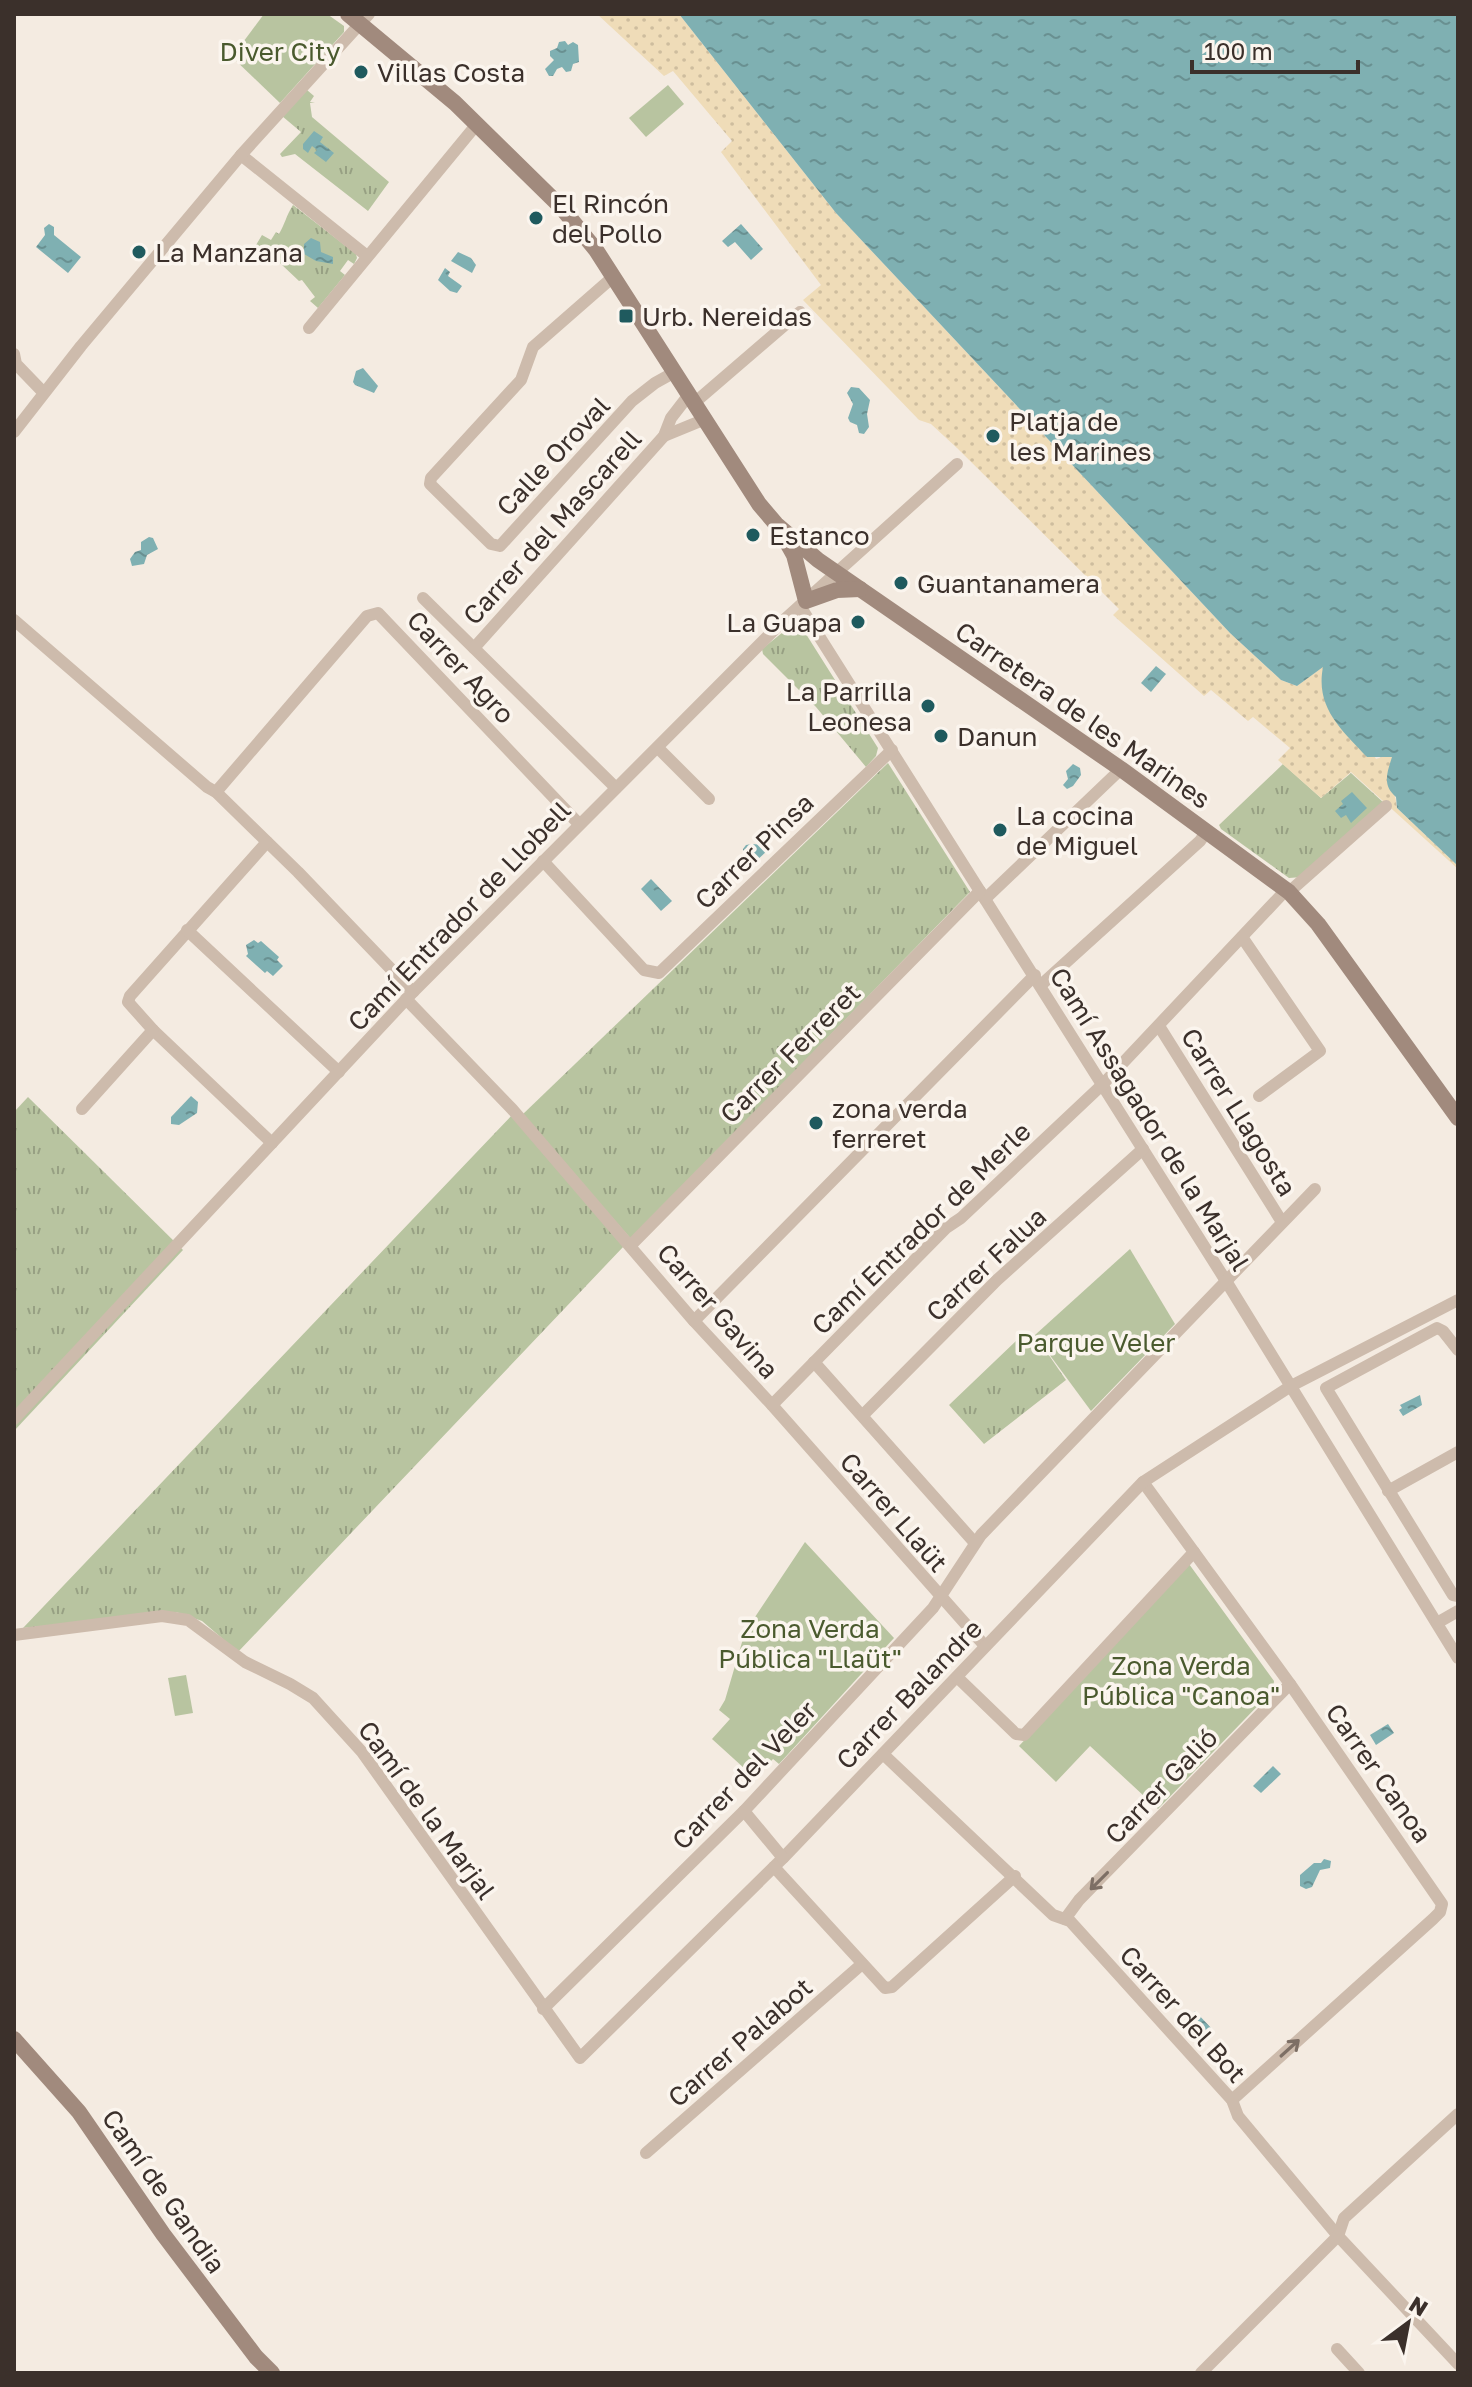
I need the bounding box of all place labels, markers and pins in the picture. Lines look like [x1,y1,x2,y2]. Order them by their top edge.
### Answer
place label: Villas Costa [377,57,525,88]
marker: Villas Costa [352,63,370,81]
place label: El Rincón del Pollo [552,188,669,249]
marker: El Rincón del Pollo [527,209,545,227]
place label: La Manzana [155,237,303,268]
marker: La Manzana [130,243,148,261]
place label: Urb. Nereidas [642,301,812,332]
marker: Urb. Nereidas [617,307,635,325]
place label: Platja de les Marines [1009,406,1151,467]
marker: Platja de les Marines [984,427,1002,445]
place label: Estanco [769,520,870,551]
marker: Estanco [744,526,762,544]
place label: Guantanamera [917,568,1100,599]
marker: Guantanamera [892,574,910,592]
place label: La Guapa [726,607,842,638]
marker: La Guapa [849,613,867,631]
place label: La Parrilla Leonesa [786,676,912,737]
marker: La Parrilla Leonesa [919,697,937,715]
place label: Danun [957,721,1038,752]
marker: Danun [932,727,950,745]
place label: La cocina de Miguel [1016,800,1138,861]
marker: La cocina de Miguel [991,821,1009,839]
place label: zona verda ferreret [832,1093,968,1154]
marker: zona verda ferreret [807,1114,825,1132]

